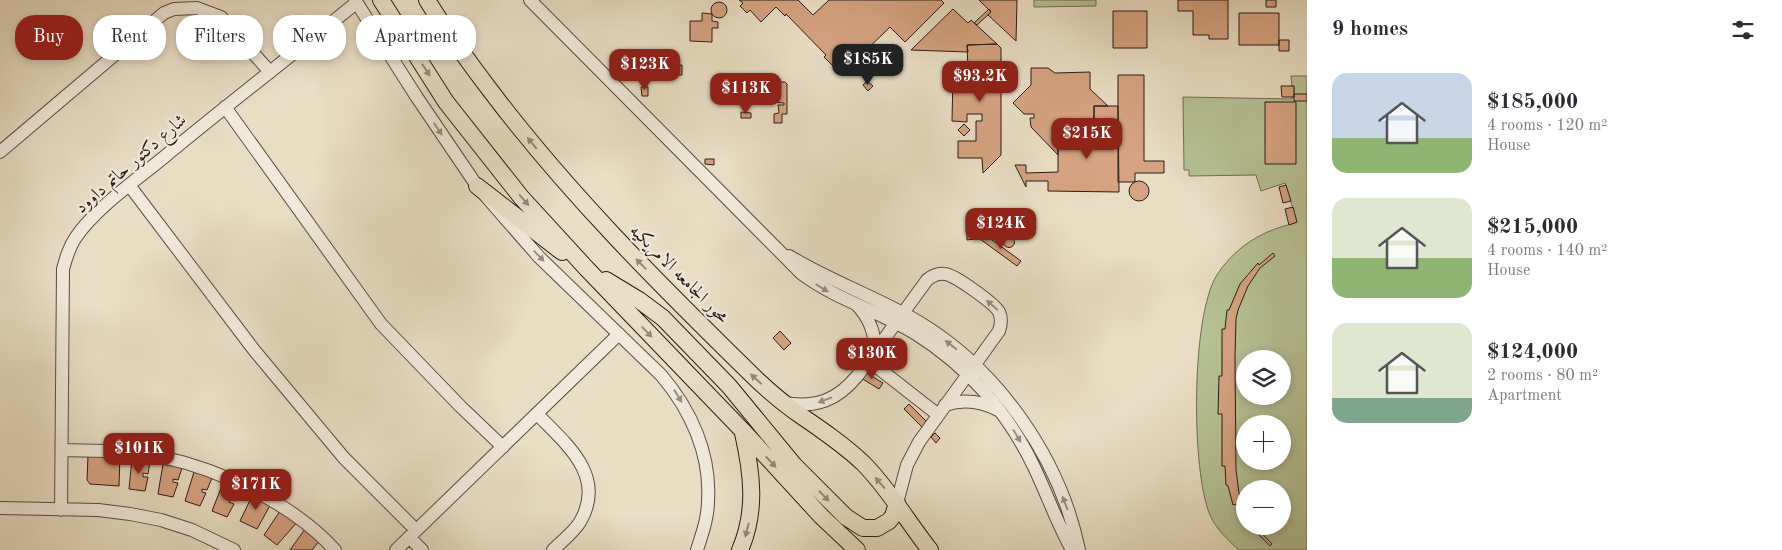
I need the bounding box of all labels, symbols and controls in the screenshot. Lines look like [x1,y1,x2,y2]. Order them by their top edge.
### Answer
chip: Buy [15,15,83,60]
chip: Rent [93,15,166,60]
chip: Filters [176,15,263,60]
chip: New [273,15,346,60]
chip: Apartment [356,15,476,60]
icon: filters [1729,16,1757,44]
text: 9 homes [1332,19,1408,40]
pin: $185K [833,44,903,86]
pin: $123K [610,48,680,91]
text: $185K [843,52,893,68]
text: $123K [620,57,670,73]
pin: $93.2K [939,61,1021,103]
one-way arrow [421,64,431,77]
text: $93.2K [953,69,1007,85]
pin: $113K [711,72,781,115]
text: $113K [721,81,771,97]
text: $185,000 [1487,92,1578,113]
icon: home [1372,93,1432,153]
street label: شارع دكتور حاتم داوود [72,111,194,222]
pin: $215K [1052,118,1122,160]
text: 4 rooms · 120 m² [1487,118,1607,134]
one-way arrow [433,122,443,136]
text: $215K [1062,126,1112,142]
one-way arrow [527,137,538,150]
text: House [1487,138,1530,154]
one-way arrow [519,193,530,206]
pin: $124K [966,208,1036,250]
text: $124K [976,216,1026,232]
text: $215,000 [1487,217,1578,238]
icon: home [1372,218,1432,278]
street label: محور الجامعه الامريكيه [624,221,733,329]
text: 4 rooms · 140 m² [1487,243,1607,259]
one-way arrow [533,250,545,262]
one-way arrow [635,258,647,270]
text: House [1487,263,1530,279]
one-way arrow [816,284,829,293]
one-way arrow [985,300,998,311]
one-way arrow [641,325,653,337]
pin: $130K [837,338,907,380]
one-way arrow [944,340,958,350]
text: $124,000 [1487,342,1578,363]
icon: home [1372,343,1432,403]
text: $130K [847,346,897,362]
map controls [1236,350,1291,535]
button: layers [1236,350,1291,405]
text: 2 rooms · 80 m² [1487,368,1598,384]
one-way arrow [750,373,762,385]
text: Apartment [1487,388,1562,404]
one-way arrow [673,390,682,403]
one-way arrow [817,397,832,404]
button: + [1236,415,1291,470]
one-way arrow [1013,430,1022,443]
pin: $101K [104,432,174,475]
text: $101K [114,441,164,457]
one-way arrow [765,455,777,467]
pin: $171K [221,468,291,511]
one-way arrow [875,476,886,489]
text: $171K [231,477,281,493]
button: − [1236,480,1291,535]
one-way arrow [818,490,830,502]
one-way arrow [1060,496,1068,511]
one-way arrow [743,523,751,538]

